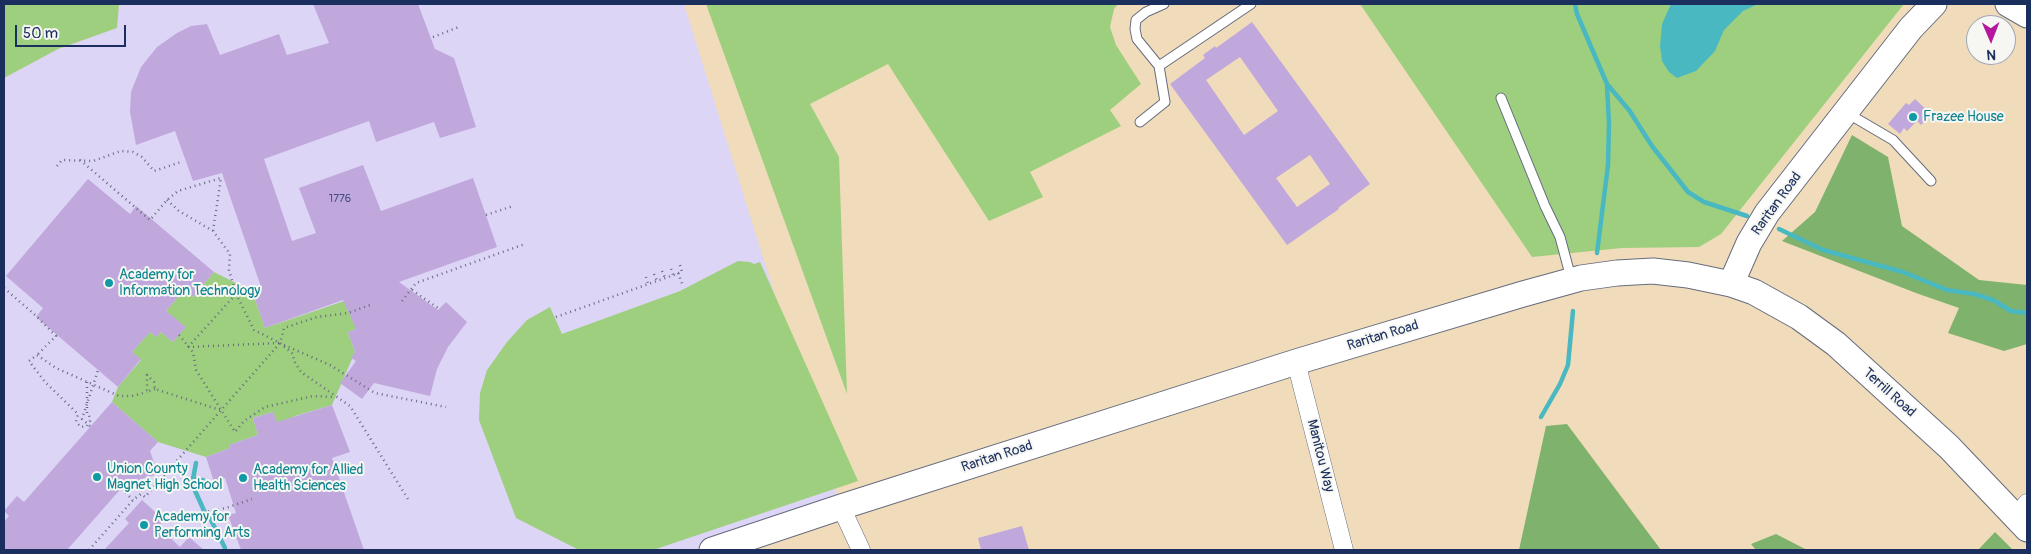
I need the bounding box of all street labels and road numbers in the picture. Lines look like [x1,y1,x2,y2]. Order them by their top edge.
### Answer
street label: Raritan Road [1749,169,1805,239]
street label: Raritan Road [1345,317,1421,355]
street label: Terrill Road [1859,365,1919,421]
street label: Manitou Way [1303,418,1337,494]
street label: Raritan Road [959,438,1035,476]

